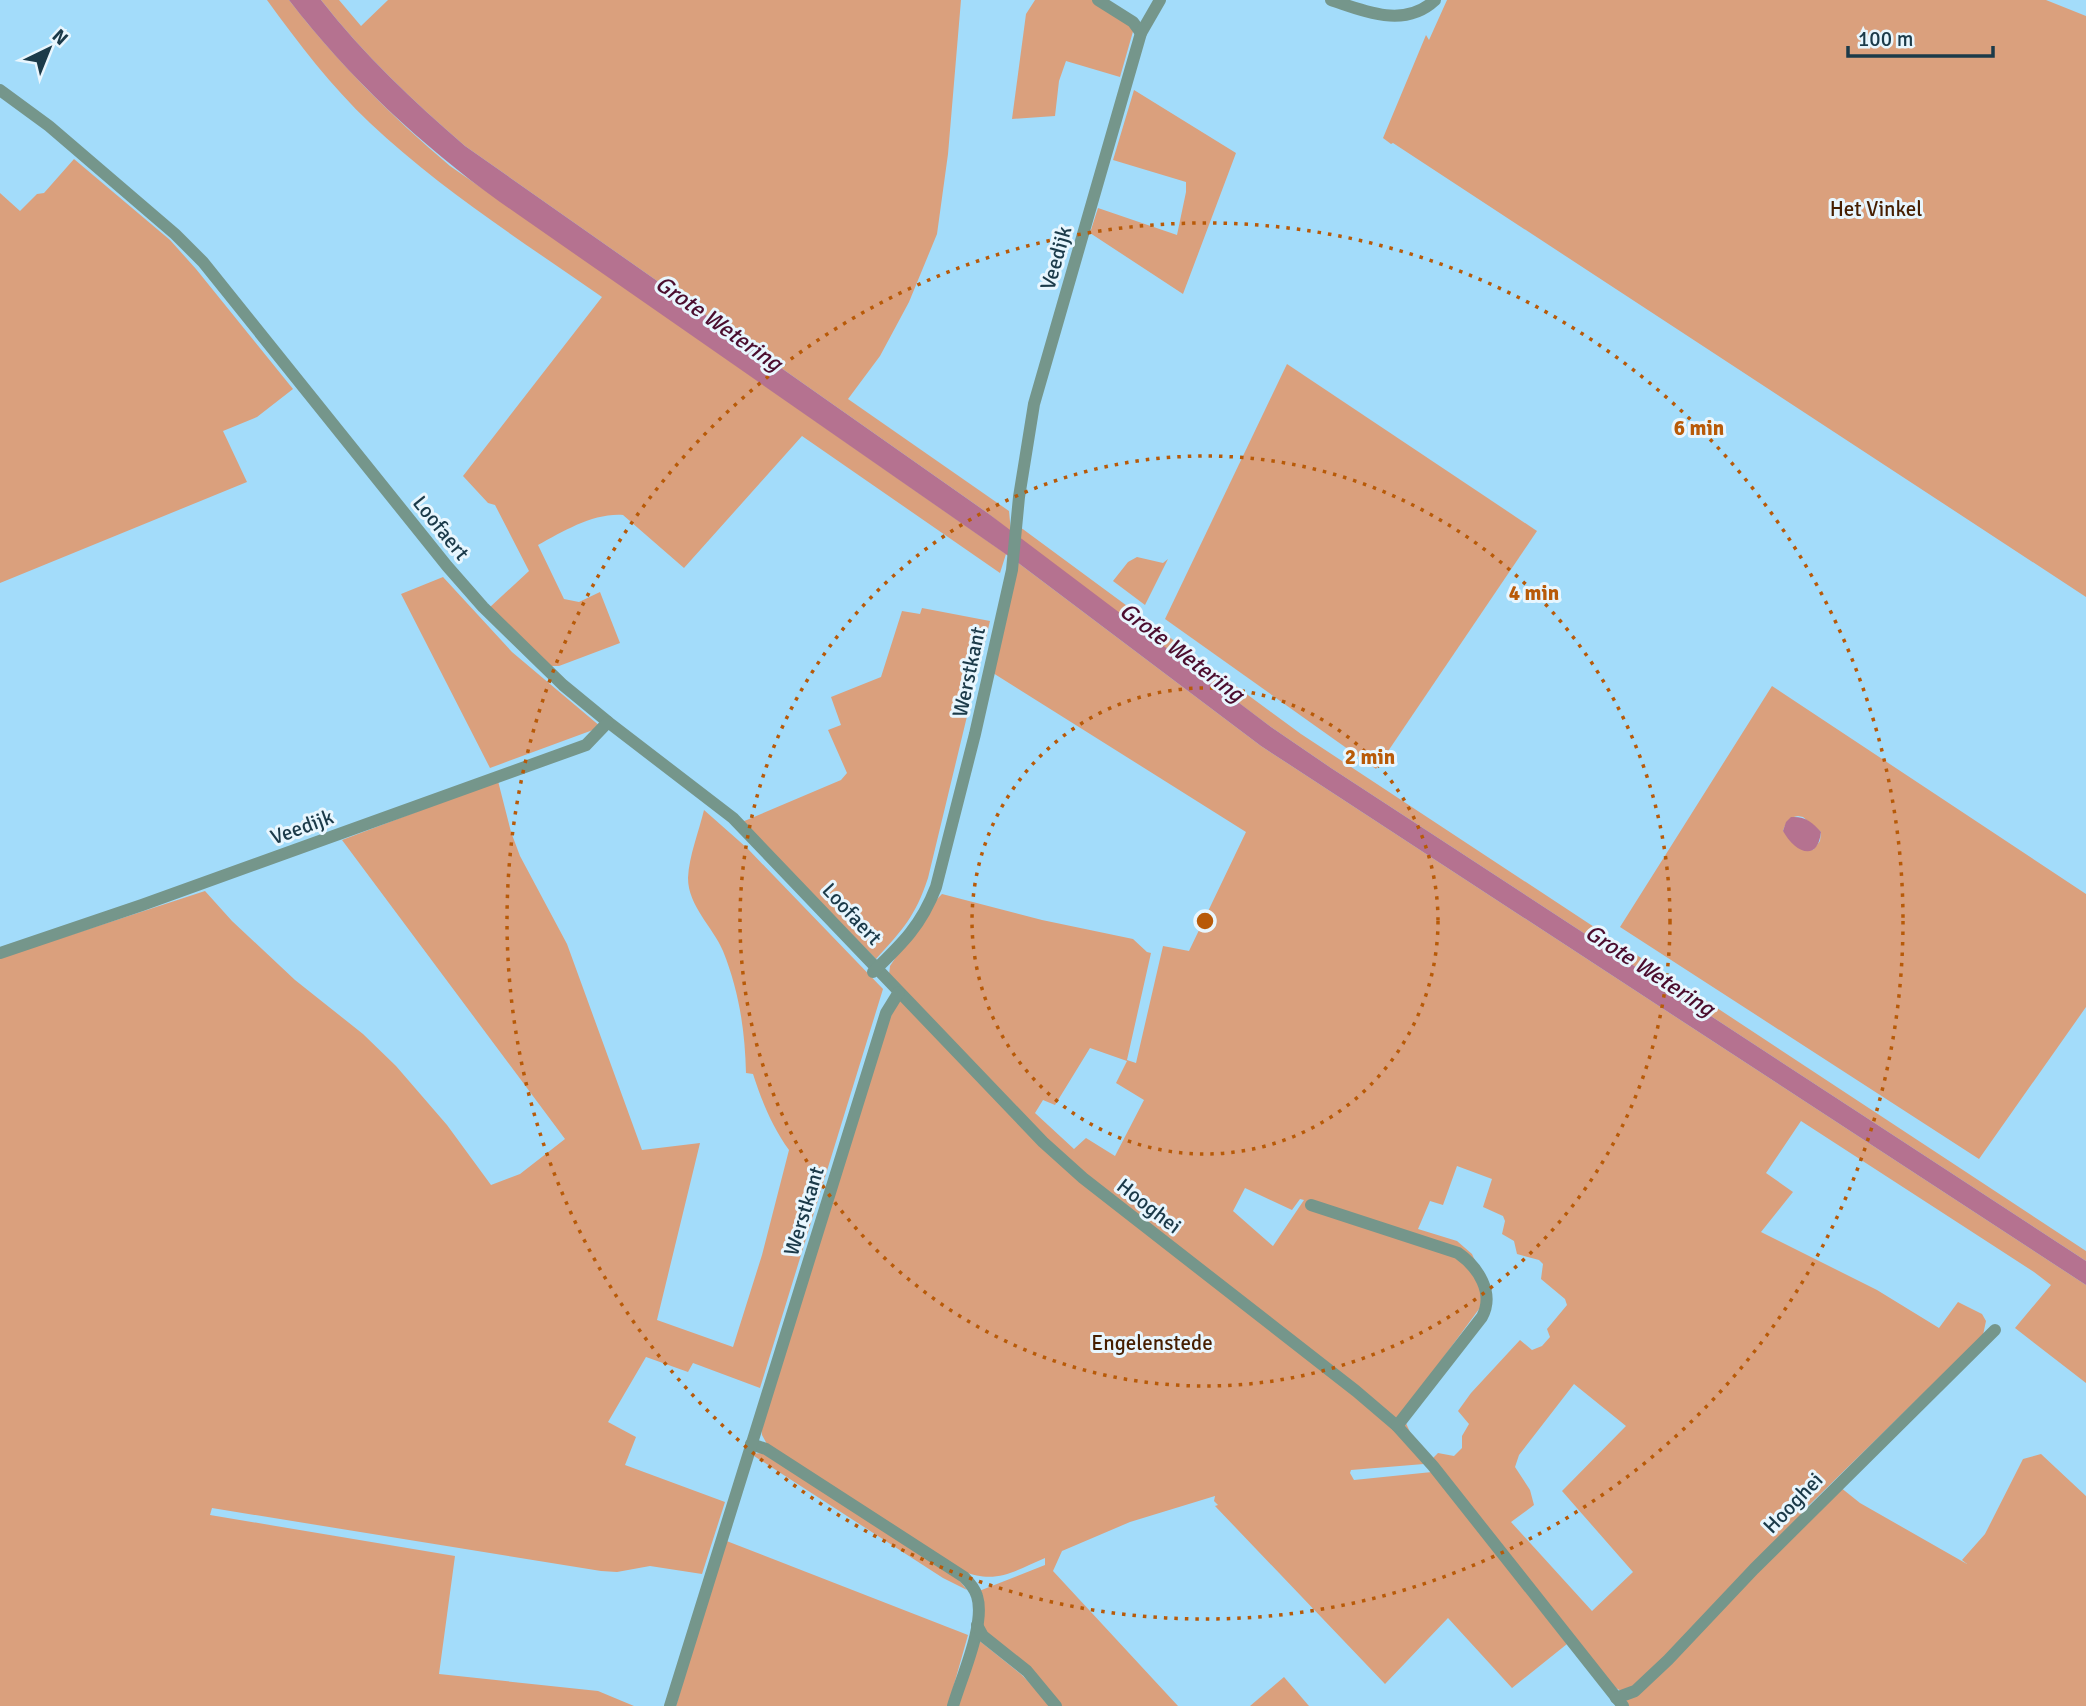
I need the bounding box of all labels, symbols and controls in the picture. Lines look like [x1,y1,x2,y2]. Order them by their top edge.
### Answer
north arrow [14,14,84,84]
scale bar [1848,14,1993,58]
text: N [47,24,73,51]
text: 100 m [1858,26,1913,52]
park label: Het Vinkel [1830,196,1922,222]
street label: Veedijk [1035,223,1078,293]
water label: Grote Wetering [650,269,789,379]
text: 6 min [1674,415,1724,441]
street label: Loofaert [407,490,475,566]
text: 4 min [1509,580,1559,606]
water label: Grote Wetering [1114,596,1251,710]
street label: Werstkant [947,624,991,720]
text: 2 min [1345,744,1395,770]
street label: Veedijk [267,803,337,850]
street label: Loofaert [817,877,887,951]
centre of rings [1193,909,1217,933]
water label: Grote Wetering [1580,918,1721,1024]
street label: Werstkant [778,1163,830,1259]
street label: Hooghei [1112,1173,1186,1239]
park label: Engelenstede [1091,1330,1213,1356]
street label: Hooghei [1758,1467,1828,1539]

